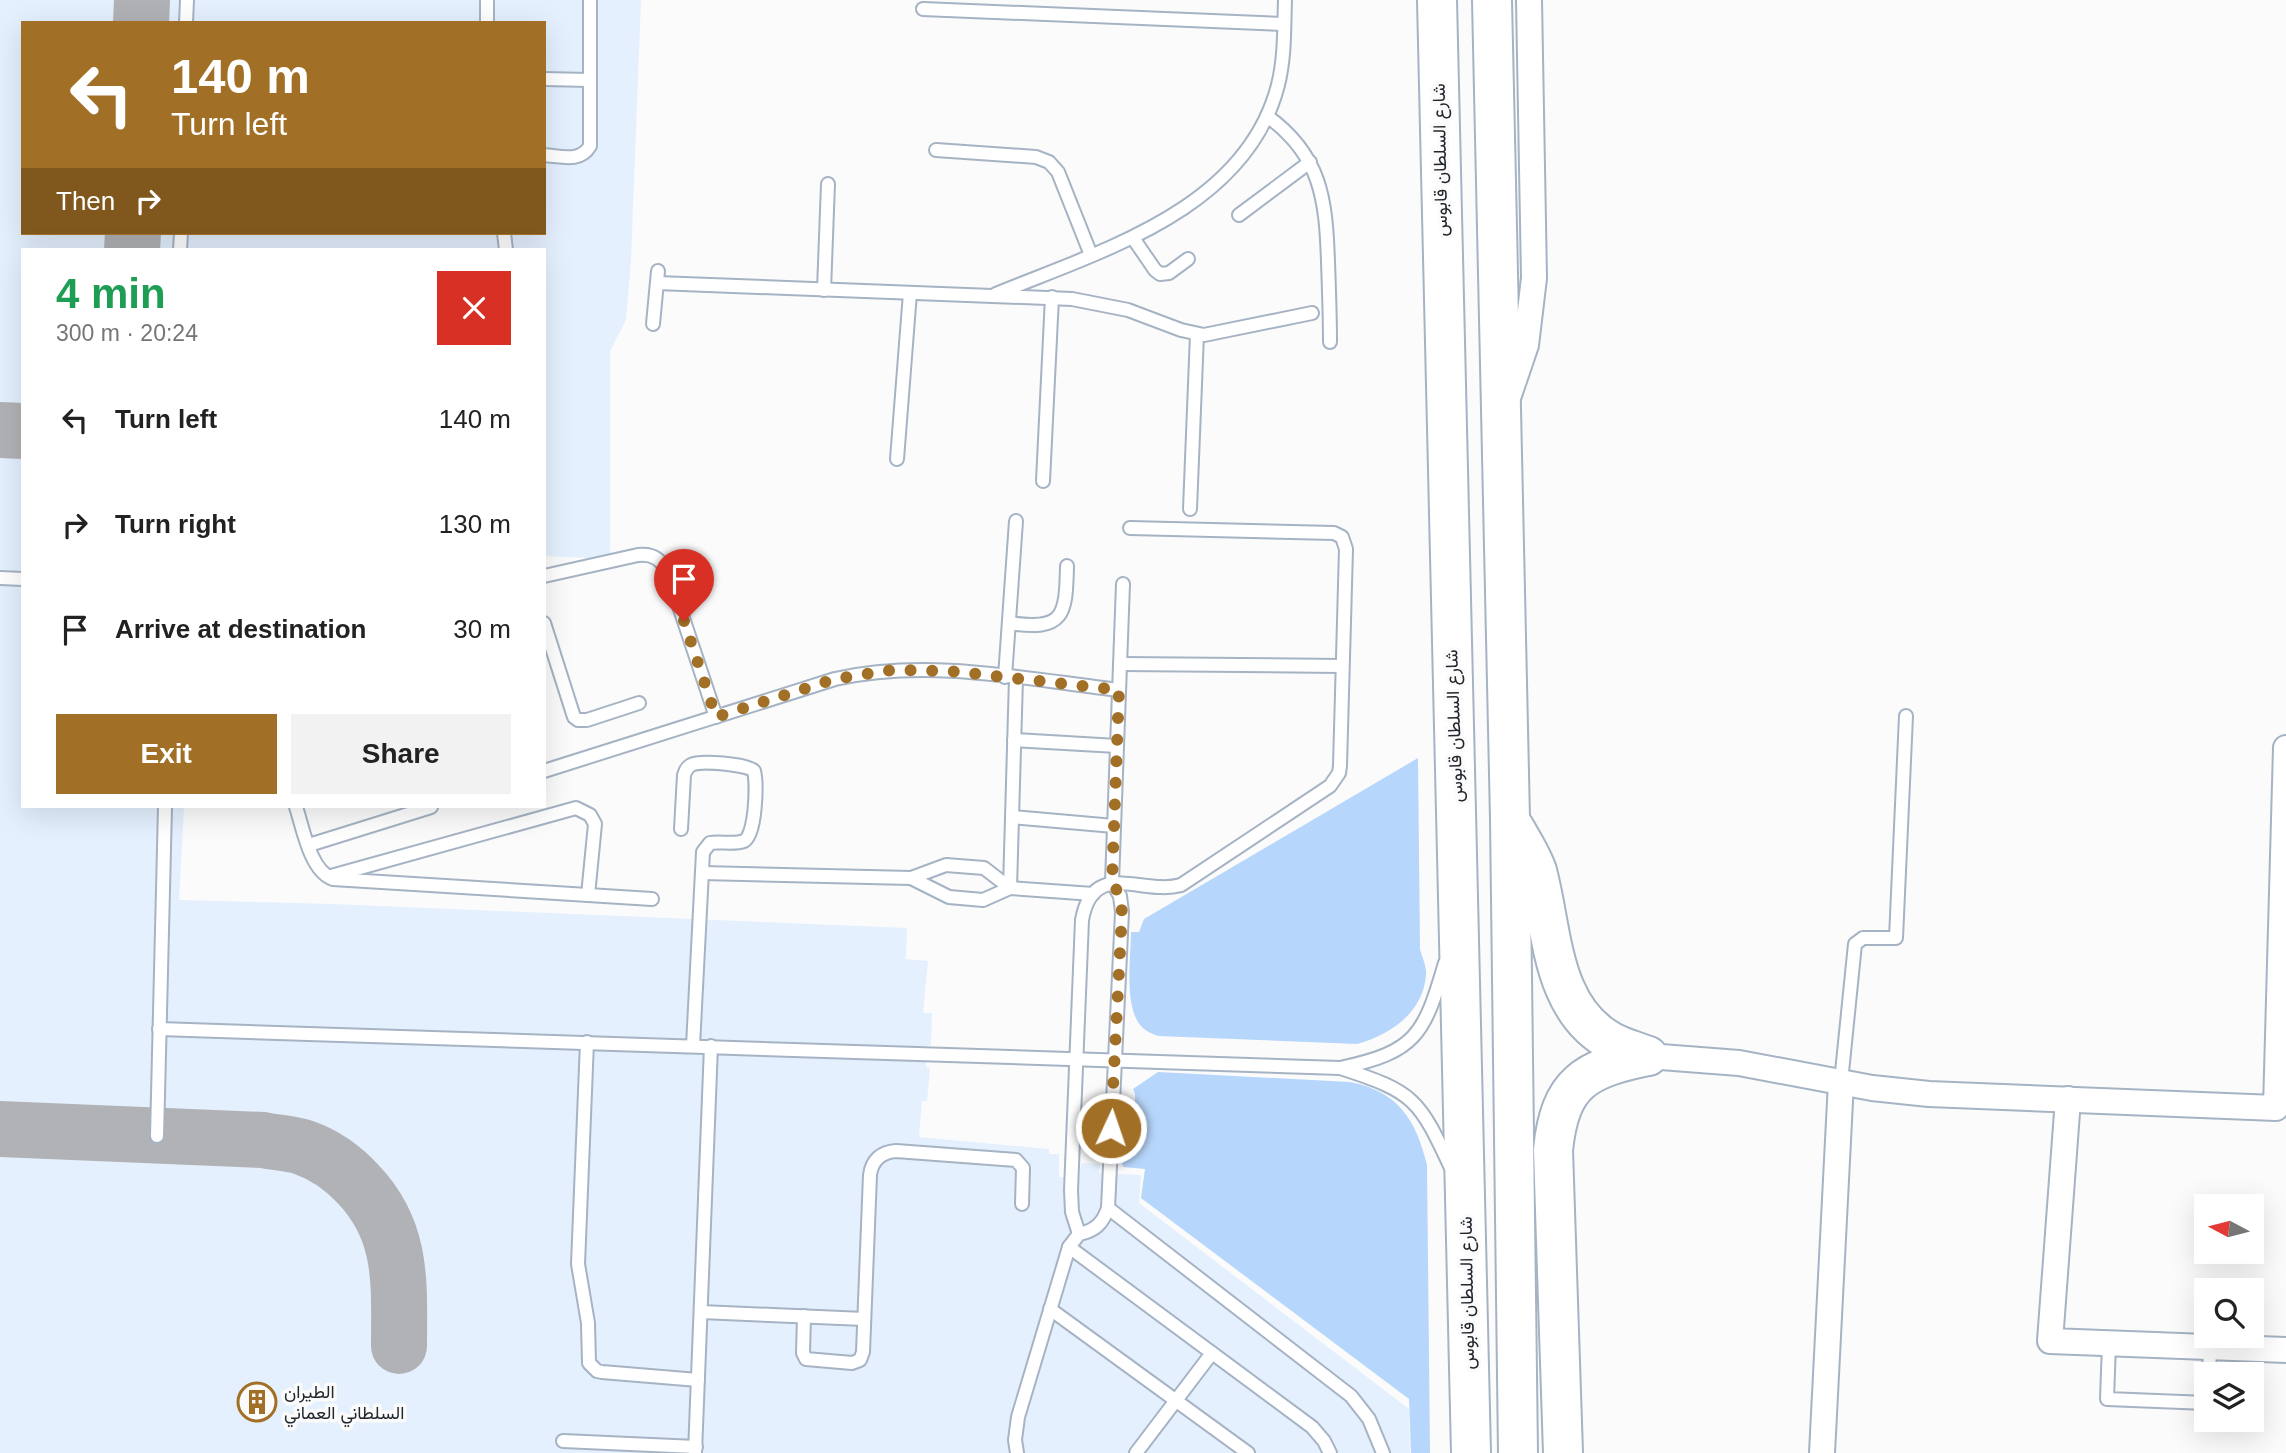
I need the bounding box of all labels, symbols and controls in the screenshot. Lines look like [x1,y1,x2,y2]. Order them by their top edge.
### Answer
icon: left [56,49,147,140]
text: 140 m [171,49,310,103]
street label: شارع السلطان قابوس [1429,83,1453,237]
text: Turn left [171,106,287,142]
icon: right [129,182,167,220]
text: Then [56,186,115,216]
text: 4 min [56,270,166,317]
button: close [437,271,511,345]
text: 300 m · 20:24 [56,320,198,346]
icon: left [56,401,94,439]
text: Turn left [115,404,217,434]
text: 140 m [439,404,511,434]
icon: right [56,506,94,544]
text: Turn right [115,509,236,539]
text: 130 m [439,509,511,539]
pin [654,549,714,621]
icon: arrive [665,560,703,598]
icon: arrive [56,611,94,649]
text: Arrive at destination [115,614,366,644]
text: 30 m [453,614,511,644]
street label: شارع السلطان قابوس [1441,649,1469,803]
button: Exit [56,714,277,794]
button: Share [291,714,511,794]
position arrow [1074,1091,1148,1165]
north arrow [2194,1194,2264,1264]
map controls [2194,1194,2264,1432]
street label: شارع السلطان قابوس [1456,1216,1480,1370]
button: search [2194,1278,2264,1348]
button: layers [2194,1362,2264,1432]
building icon: الطيران السلطاني العماني [236,1381,278,1423]
place label: الطيران السلطاني العماني [284,1382,404,1428]

